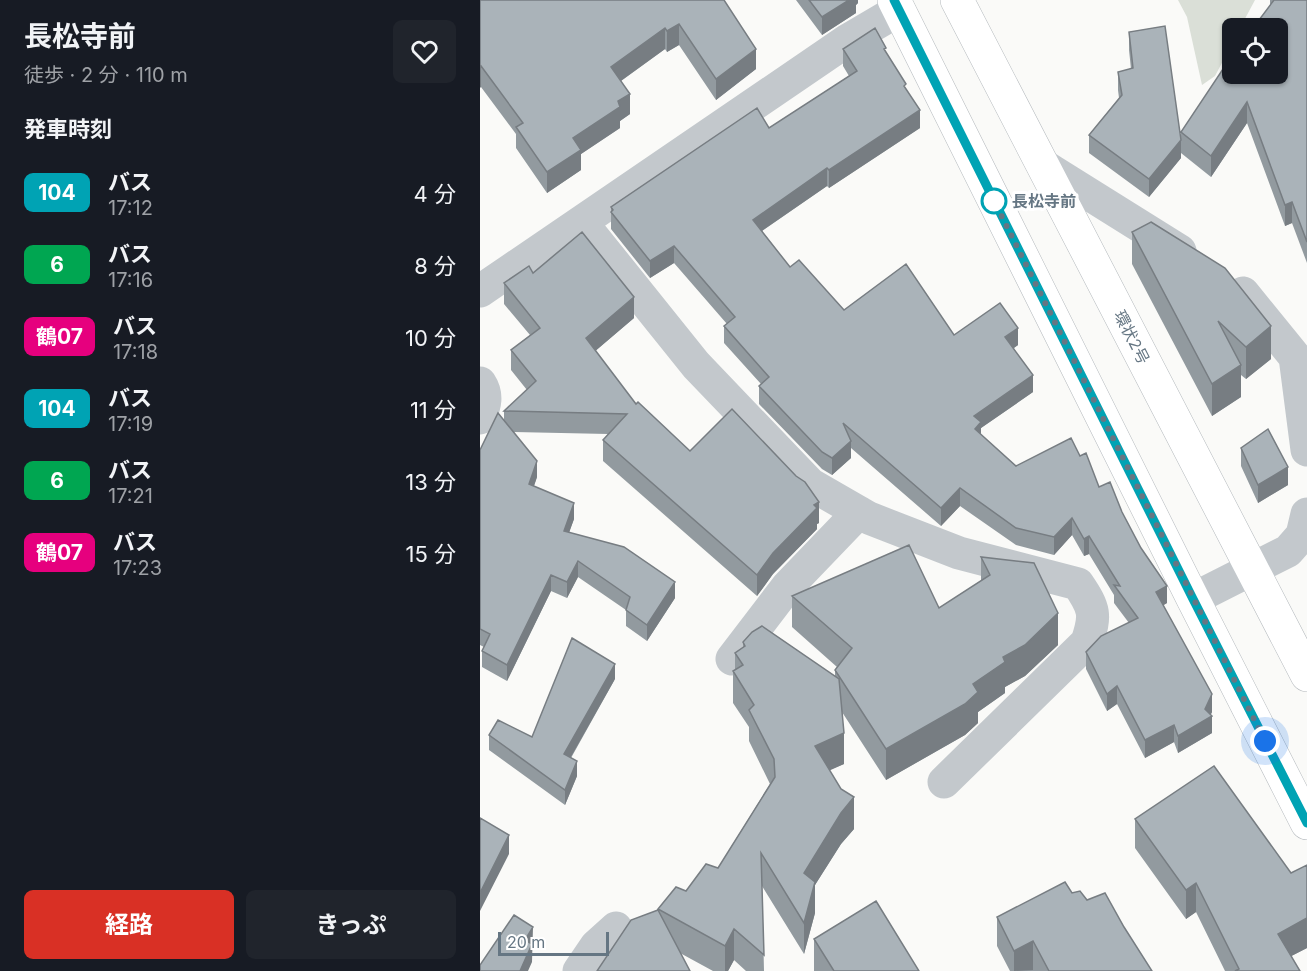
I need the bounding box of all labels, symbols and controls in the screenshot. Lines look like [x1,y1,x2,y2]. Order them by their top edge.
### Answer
map controls [1222,18,1288,84]
button: locate [1222,18,1288,84]
text: 長松寺前 [24,19,136,53]
button: heart [393,20,456,83]
text: 徒歩 · 2 分 · 110 m [24,63,188,87]
text: 発車時刻 [24,116,112,142]
text: バス [108,169,152,195]
text: 104 [38,180,76,205]
text: 4 分 [414,181,456,207]
marker: 長松寺前 [981,188,1007,214]
place label: 長松寺前 [1012,191,1076,211]
text: 17:12 [108,196,153,220]
text: バス [108,241,152,267]
text: 6 [50,252,64,277]
text: 8 分 [414,253,456,279]
text: 17:16 [108,268,153,292]
street label: 環状2号 [1110,307,1154,367]
text: バス [113,313,157,339]
text: 鶴07 [36,324,83,349]
text: 10 分 [405,325,456,351]
text: 17:18 [113,340,158,364]
text: バス [108,385,152,411]
text: 104 [38,396,76,421]
text: 11 分 [410,397,456,423]
text: 17:19 [108,412,153,436]
text: バス [108,457,152,483]
text: 6 [50,468,64,493]
text: 13 分 [405,469,456,495]
text: 17:21 [108,484,153,508]
text: バス [113,529,157,555]
text: 鶴07 [36,540,83,565]
text: 15 分 [405,541,456,567]
text: 17:23 [113,556,162,580]
your location [1250,726,1280,756]
button: 経路 [24,890,234,959]
button: きっぷ [246,890,456,959]
scale bar [498,929,609,956]
text: 20 m [507,932,545,952]

